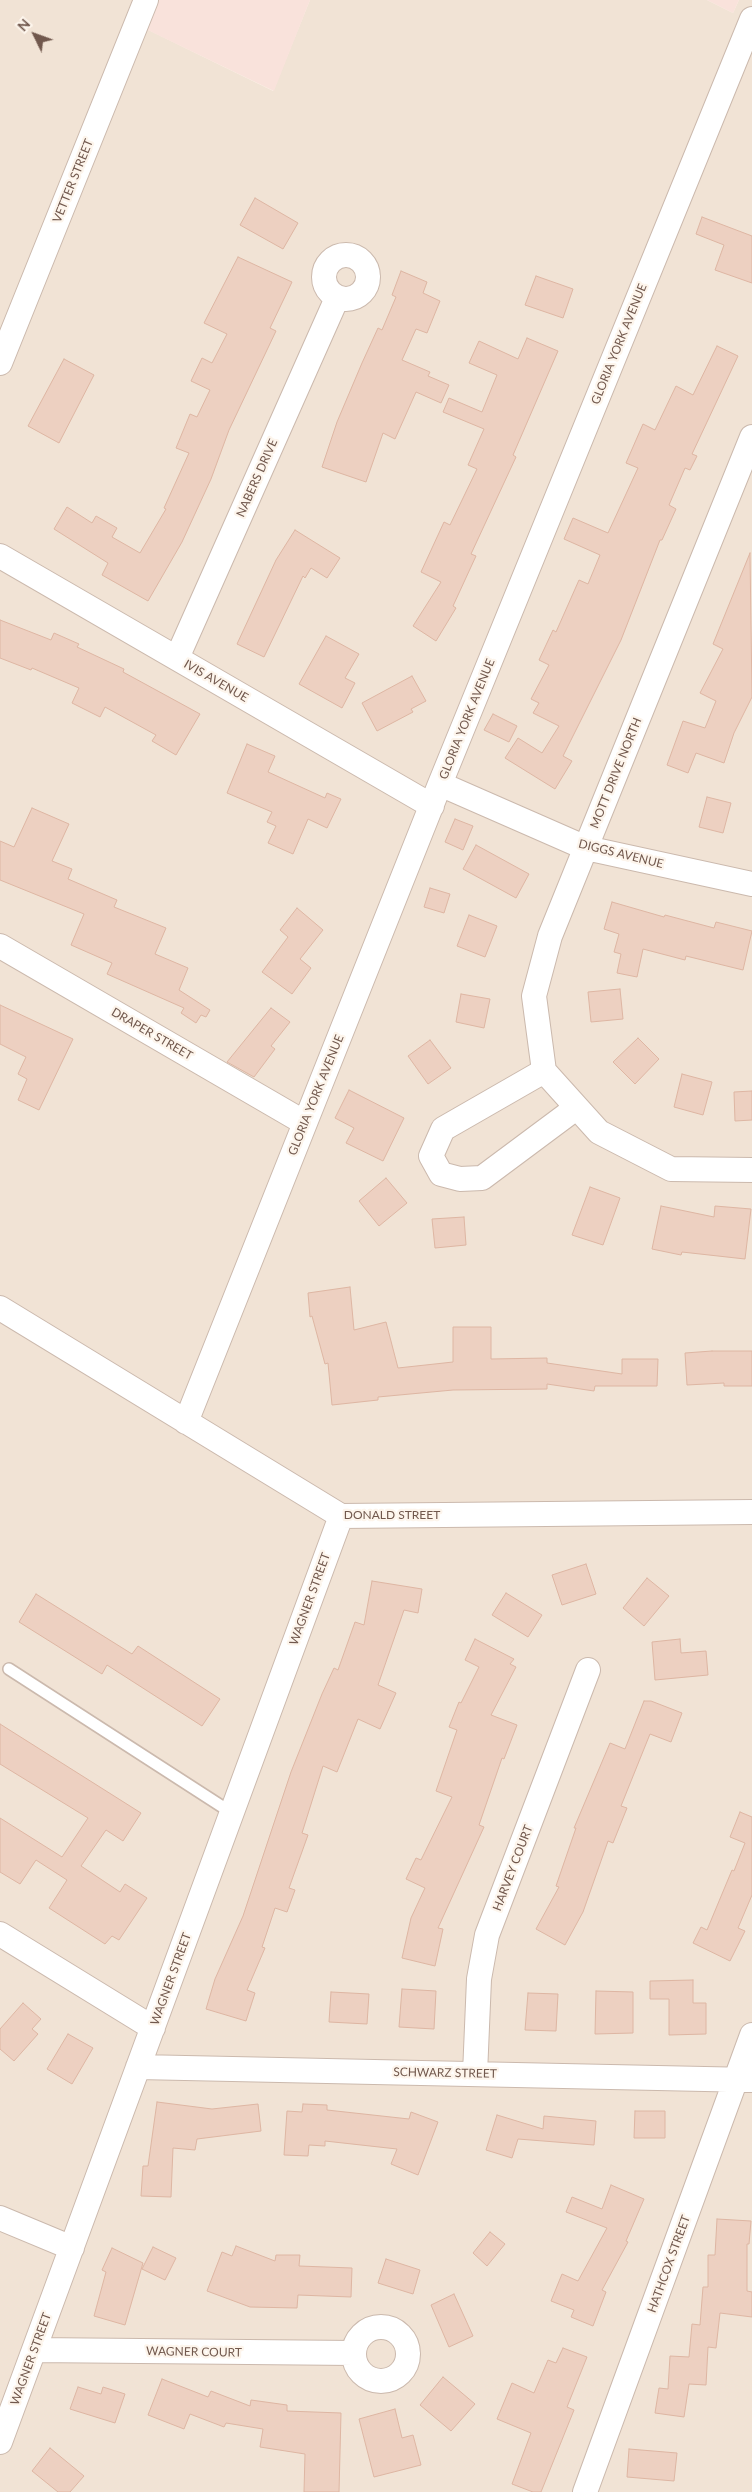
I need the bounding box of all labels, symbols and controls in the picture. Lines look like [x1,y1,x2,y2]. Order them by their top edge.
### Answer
north arrow [10,10,60,60]
text: N [14,15,33,34]
street label: VETTER STREET [50,137,96,225]
street label: GLORIA YORK AVENUE [588,282,650,406]
street label: NABERS DRIVE [233,437,281,519]
street label: IVIS AVENUE [181,657,251,705]
street label: GLORIA YORK AVENUE [436,657,498,781]
street label: MOTT DRIVE NORTH [587,716,645,830]
street label: DIGGS AVENUE [577,836,665,872]
street label: DRAPER STREET [109,1005,195,1063]
street label: GLORIA YORK AVENUE [285,1033,347,1157]
street label: DONALD STREET [344,1508,440,1522]
street label: WAGNER STREET [287,1551,333,1647]
street label: HARVEY COURT [490,1823,536,1913]
street label: WAGNER STREET [148,1931,194,2027]
street label: SCHWARZ STREET [393,2065,497,2081]
street label: HATHCOX STREET [645,2213,693,2315]
street label: WAGNER STREET [8,2311,54,2407]
street label: WAGNER COURT [146,2344,242,2360]

